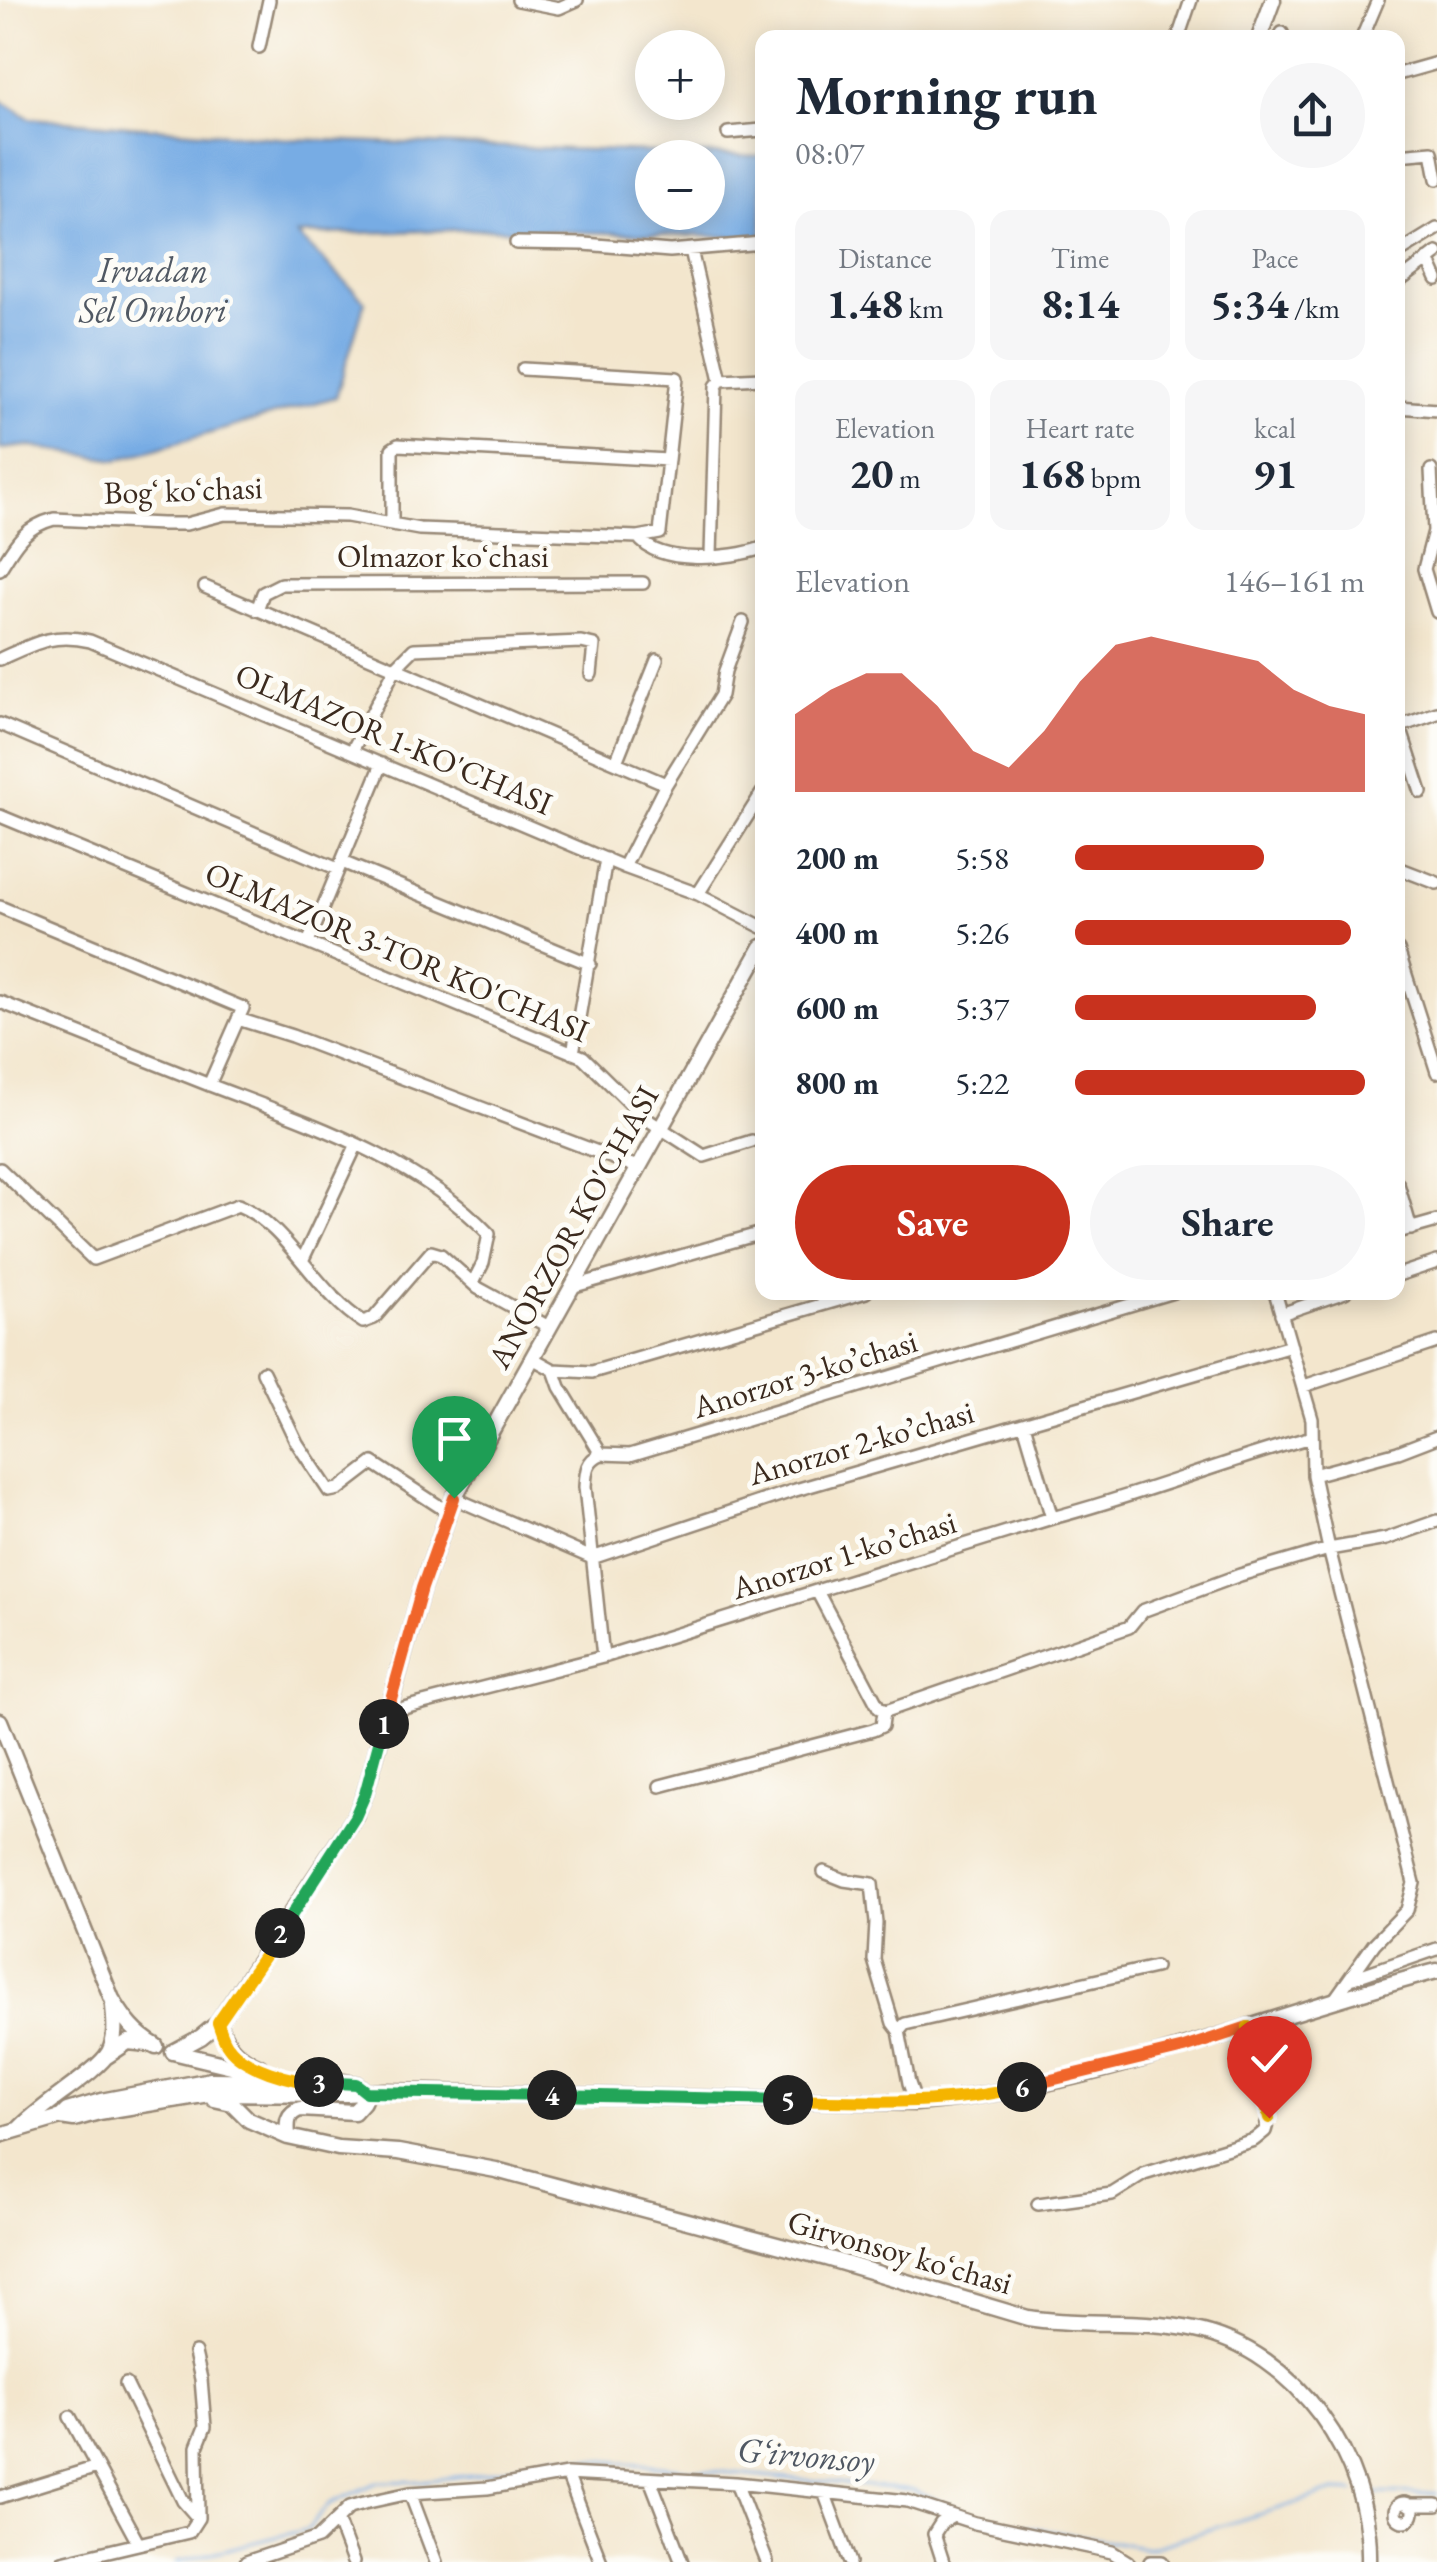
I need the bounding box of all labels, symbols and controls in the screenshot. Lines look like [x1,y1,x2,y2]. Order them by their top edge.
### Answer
map controls [635,30,725,230]
button: + [635,30,725,120]
text: Morning run [795,59,1098,130]
button: share [1260,63,1365,168]
text: 08:07 [795,132,864,174]
button: − [635,140,725,230]
text: Distance [838,240,932,276]
text: Time [1051,240,1109,276]
text: Pace [1252,240,1298,276]
water label: Irvadan Sel Ombori [78,247,229,332]
text: 1.48 [826,276,903,331]
text: 8:14 [1041,276,1119,331]
text: 5:34 [1210,276,1288,331]
text: km [903,290,944,326]
text: /km [1288,290,1340,326]
text: Elevation [835,410,935,446]
text: Heart rate [1026,410,1134,446]
text: kcal [1254,410,1296,446]
text: 20 [849,446,894,501]
text: 168 [1019,446,1085,501]
text: 91 [1253,446,1297,501]
text: m [894,460,921,496]
text: bpm [1085,460,1142,496]
street label: Bogʻ koʻchasi [103,466,263,514]
street label: Olmazor koʻchasi [337,535,549,577]
text: Elevation [795,560,910,602]
text: 146–161 m [1224,560,1365,602]
street label: OLMAZOR 1-KO'CHASI [229,653,559,825]
text: 200 m [795,837,879,879]
text: 5:58 [955,837,1009,879]
street label: OLMAZOR 3-TOR KO'CHASI [199,852,595,1052]
text: 400 m [795,912,879,954]
text: 5:26 [955,912,1009,954]
text: 600 m [795,987,879,1029]
text: 5:37 [955,987,1009,1029]
text: 800 m [795,1062,879,1104]
text: 5:22 [955,1062,1009,1104]
street label: ANORZOR KO'CHASI [477,1078,668,1377]
button: Save [795,1165,1070,1280]
button: Share [1090,1165,1365,1280]
street label: Аnorzor 3-koʼchasi [687,1320,922,1428]
street label: Аnorzor 2-koʼchasi [743,1391,979,1495]
pin [412,1396,497,1499]
icon: arrive [427,1411,482,1466]
street label: Аnorzor 1-koʼchasi [726,1501,961,1609]
pin: 1 [359,1699,409,1749]
text: 1 [377,1706,391,1742]
pin: 2 [255,1908,305,1958]
text: 2 [273,1915,287,1951]
pin [1227,2016,1312,2119]
icon: check [1242,2031,1297,2086]
pin: 3 [294,2057,344,2107]
pin: 6 [997,2062,1047,2112]
text: 3 [312,2064,326,2100]
text: 6 [1015,2069,1029,2105]
pin: 4 [527,2070,577,2120]
pin: 5 [763,2075,813,2125]
text: 4 [545,2077,559,2113]
text: 5 [781,2082,795,2118]
street label: Girvonsoy koʻchasi [783,2200,1017,2304]
water label: G‘irvonsoy [735,2426,877,2484]

